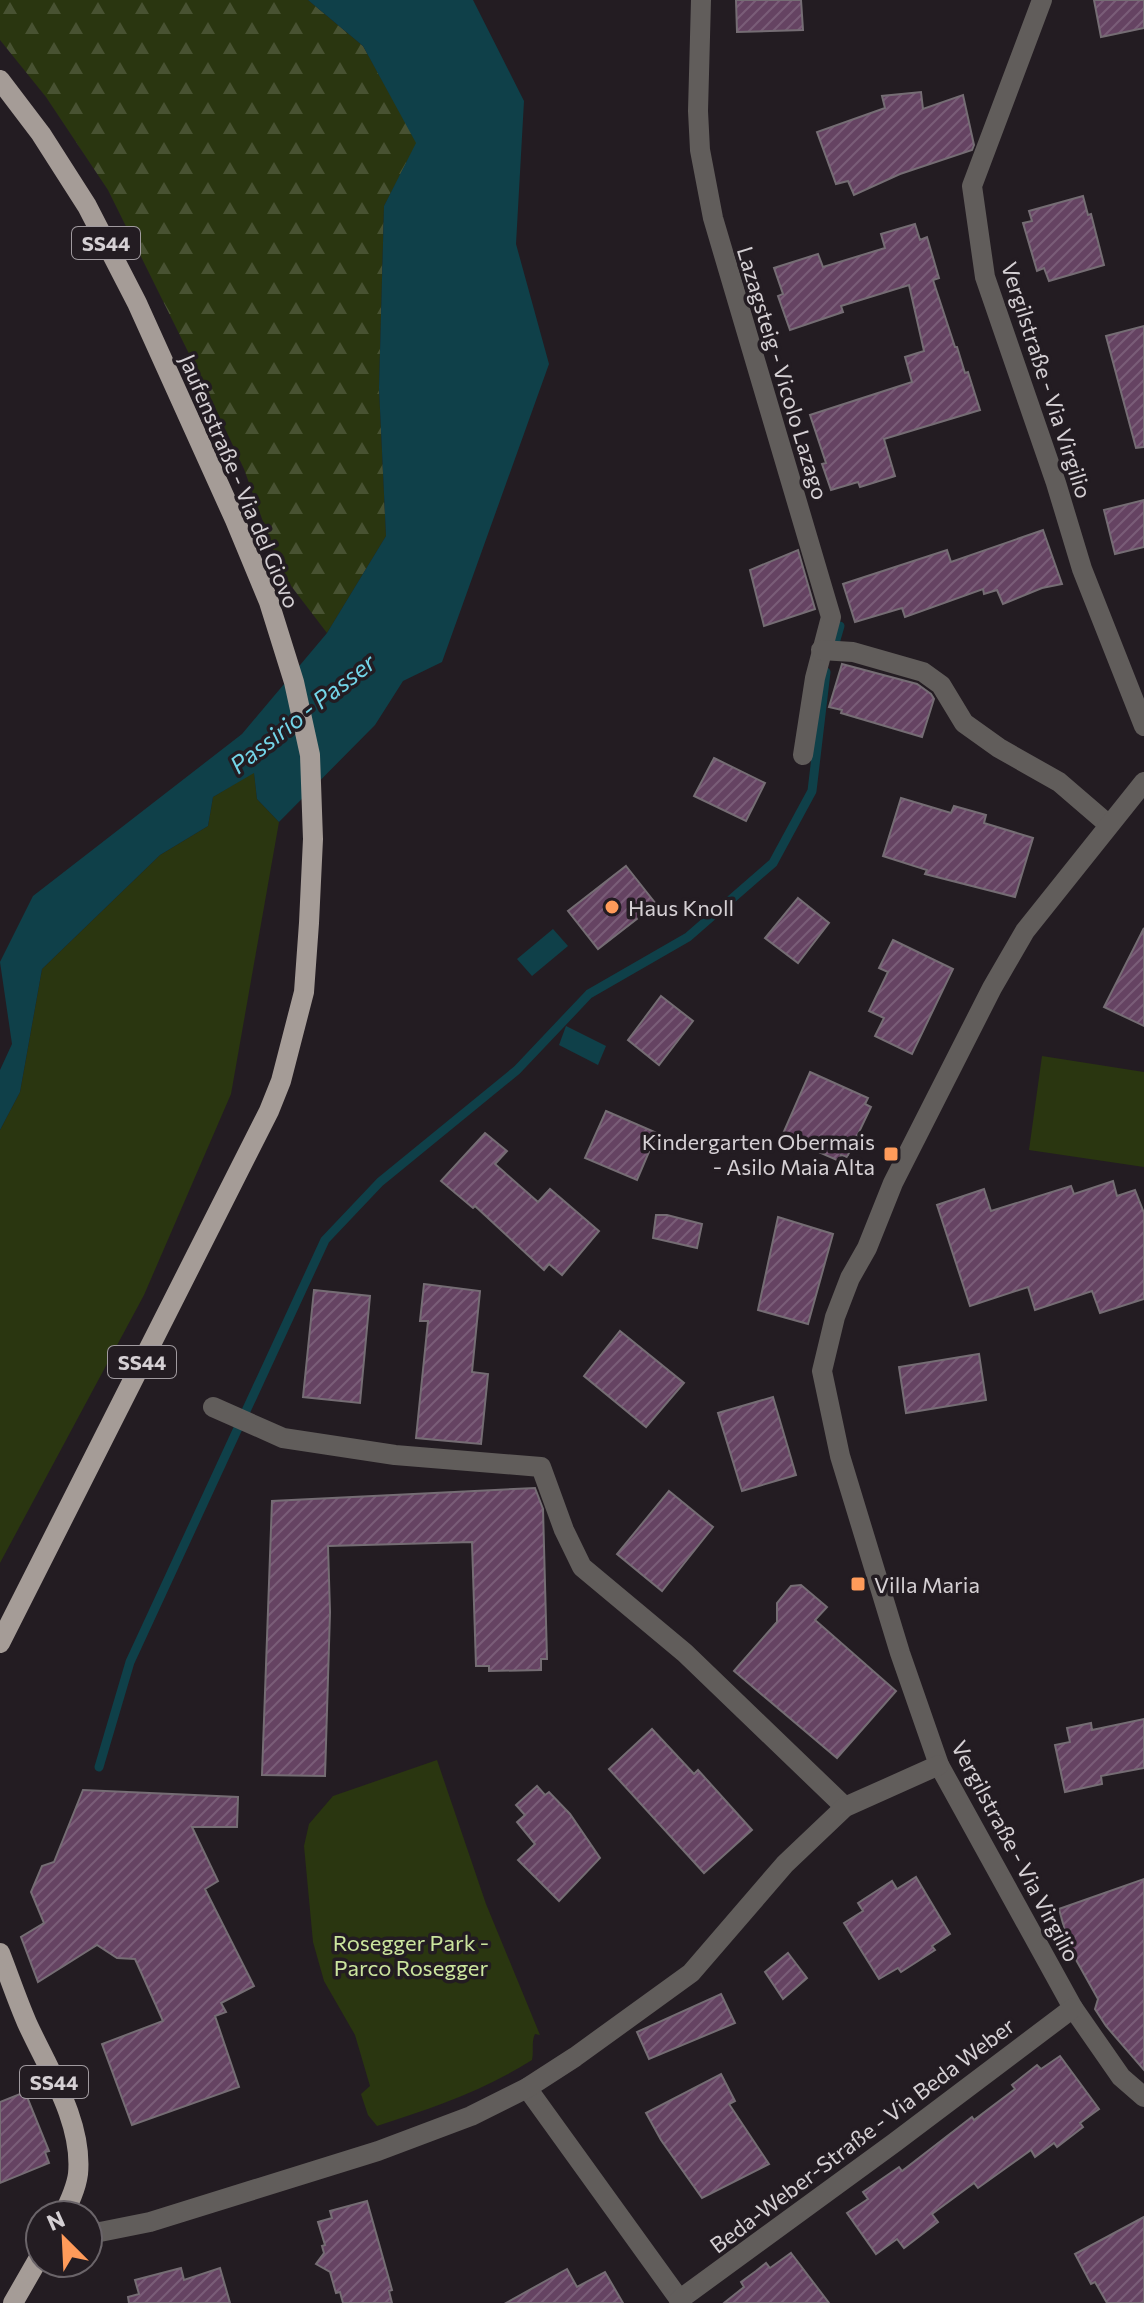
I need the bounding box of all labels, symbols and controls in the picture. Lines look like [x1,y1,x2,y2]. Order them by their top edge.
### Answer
road number: SS44 [72,227,140,259]
street label: Lazagsteig - Vicolo Lazago [732,243,834,503]
street label: Vergilstraße - Via Virgilio [996,258,1098,502]
street label: Jaufenstraße - Via del Giovo [174,350,306,612]
water label: Passirio - Passer [223,646,382,779]
place label: Haus Knoll [628,894,734,921]
marker: Haus Knoll [603,898,621,916]
place label: Kindergarten Obermais - Asilo Maia Alta [642,1128,875,1180]
marker: Kindergarten Obermais - Asilo Maia Alta [882,1145,900,1163]
road number: SS44 [108,1346,176,1378]
place label: Villa Maria [874,1571,980,1598]
marker: Villa Maria [849,1575,867,1593]
street label: Vergilstraße - Via Virgilio [946,1736,1086,1966]
park label: Rosegger Park - Parco Rosegger [333,1929,489,1981]
street label: Beda-Weber-Straße - Via Beda Weber [704,2011,1020,2258]
road number: SS44 [20,2066,88,2098]
north arrow [24,2199,104,2279]
text: N [43,2205,69,2236]

